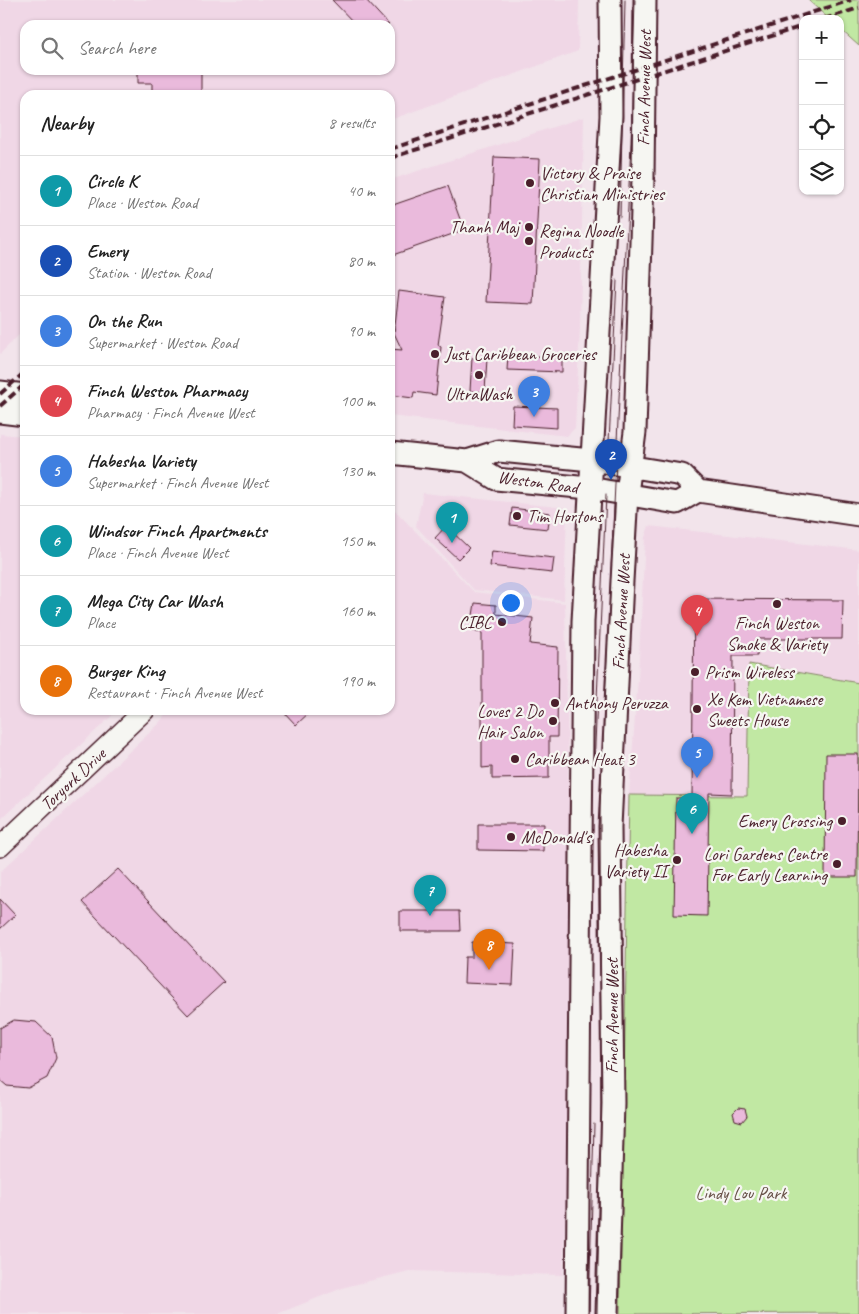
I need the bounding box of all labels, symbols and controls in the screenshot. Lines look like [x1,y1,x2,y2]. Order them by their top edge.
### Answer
map controls [799,15,844,195]
button: + [799,15,844,60]
search box [20,20,395,75]
street label: Finch Avenue West [632,28,656,146]
icon: search [38,34,66,62]
text: Search here [78,36,155,60]
button: − [799,60,844,105]
button: locate [799,105,844,150]
text: Nearby [40,110,93,136]
text: 8 results [328,113,375,133]
button: layers [799,150,844,195]
place label: Victory & Praise Christian Ministries [540,162,666,205]
text: Circle K [87,169,137,193]
marker: Victory & Praise Christian Ministries [524,177,536,189]
text: 1 [52,181,60,201]
text: 40 m [348,181,375,201]
text: Place · Weston Road [87,193,198,213]
place label: Thanh Maj [450,216,521,238]
place label: Regina Noodle Products [539,220,625,263]
marker: Thanh Maj [523,221,535,233]
marker: Regina Noodle Products [523,235,535,247]
text: Emery [87,239,128,263]
text: 2 [52,251,60,271]
text: 80 m [348,251,375,271]
text: Station · Weston Road [87,263,211,283]
text: On the Run [87,309,162,333]
text: 3 [52,321,60,341]
text: 90 m [348,321,375,341]
text: Supermarket · Weston Road [87,333,237,353]
place label: Just Caribbean Groceries [444,343,598,365]
marker: Just Caribbean Groceries [429,348,441,360]
marker: UltraWash [473,369,485,381]
pin: 3 [518,376,550,417]
text: Finch Weston Pharmacy [87,379,247,403]
place label: UltraWash [445,383,513,405]
text: 4 [52,391,60,411]
text: 100 m [341,391,375,411]
text: Pharmacy · Finch Avenue West [87,403,255,423]
pin: 2 [595,439,627,480]
text: Habesha Variety [87,449,196,473]
text: 5 [53,461,59,481]
text: 130 m [341,461,375,481]
street label: Weston Road [497,465,582,499]
text: Supermarket · Finch Avenue West [87,473,268,493]
pin: 1 [436,502,468,543]
place label: Tim Hortons [527,505,604,527]
marker: Tim Hortons [511,510,523,522]
text: Windsor Finch Apartments [87,519,267,543]
text: 6 [52,531,60,551]
text: 150 m [341,531,375,551]
text: Place · Finch Avenue West [87,543,228,563]
street label: Finch Avenue West [607,552,635,670]
text: Mega City Car Wash [87,589,223,613]
your location [498,590,524,616]
pin: 4 [681,595,713,636]
marker: Finch Weston Smoke & Variety [771,598,783,610]
text: 7 [52,601,60,621]
text: 160 m [341,601,375,621]
place label: CIBC [458,611,494,633]
place label: Finch Weston Smoke & Variety [727,612,829,655]
text: Place [87,613,115,633]
marker: CIBC [496,616,508,628]
text: Burger King [87,659,165,683]
place label: Prism Wireless [705,661,796,683]
marker: Prism Wireless [689,666,701,678]
text: 8 [52,671,60,691]
text: 190 m [341,671,375,691]
text: Restaurant · Finch Avenue West [87,683,262,703]
place label: Xe Kem Vietnamese Sweets House [707,688,823,731]
place label: Anthony Peruzza [565,692,669,714]
marker: Anthony Peruzza [549,697,561,709]
place label: Loves 2 Do Hair Salon [477,700,545,743]
marker: Xe Kem Vietnamese Sweets House [691,703,703,715]
marker: Loves 2 Do Hair Salon [547,715,559,727]
pin: 5 [681,737,713,778]
street label: Toryork Drive [36,742,111,815]
place label: Caribbean Heat 3 [525,748,637,770]
marker: Caribbean Heat 3 [509,753,521,765]
pin: 6 [676,793,708,834]
place label: Emery Crossing [738,810,834,832]
marker: Emery Crossing [836,815,848,827]
place label: McDonald's [521,826,593,848]
marker: McDonald's [505,831,517,843]
place label: Habesha Variety II [604,839,671,882]
place label: Lori Gardens Centre For Early Learning [704,843,829,886]
marker: Habesha Variety II [671,854,683,866]
marker: Lori Gardens Centre For Early Learning [831,858,843,870]
pin: 7 [414,875,446,916]
pin: 8 [473,929,505,970]
street label: Finch Avenue West [601,956,623,1074]
park label: Lindy Lou Park [696,1182,788,1204]

